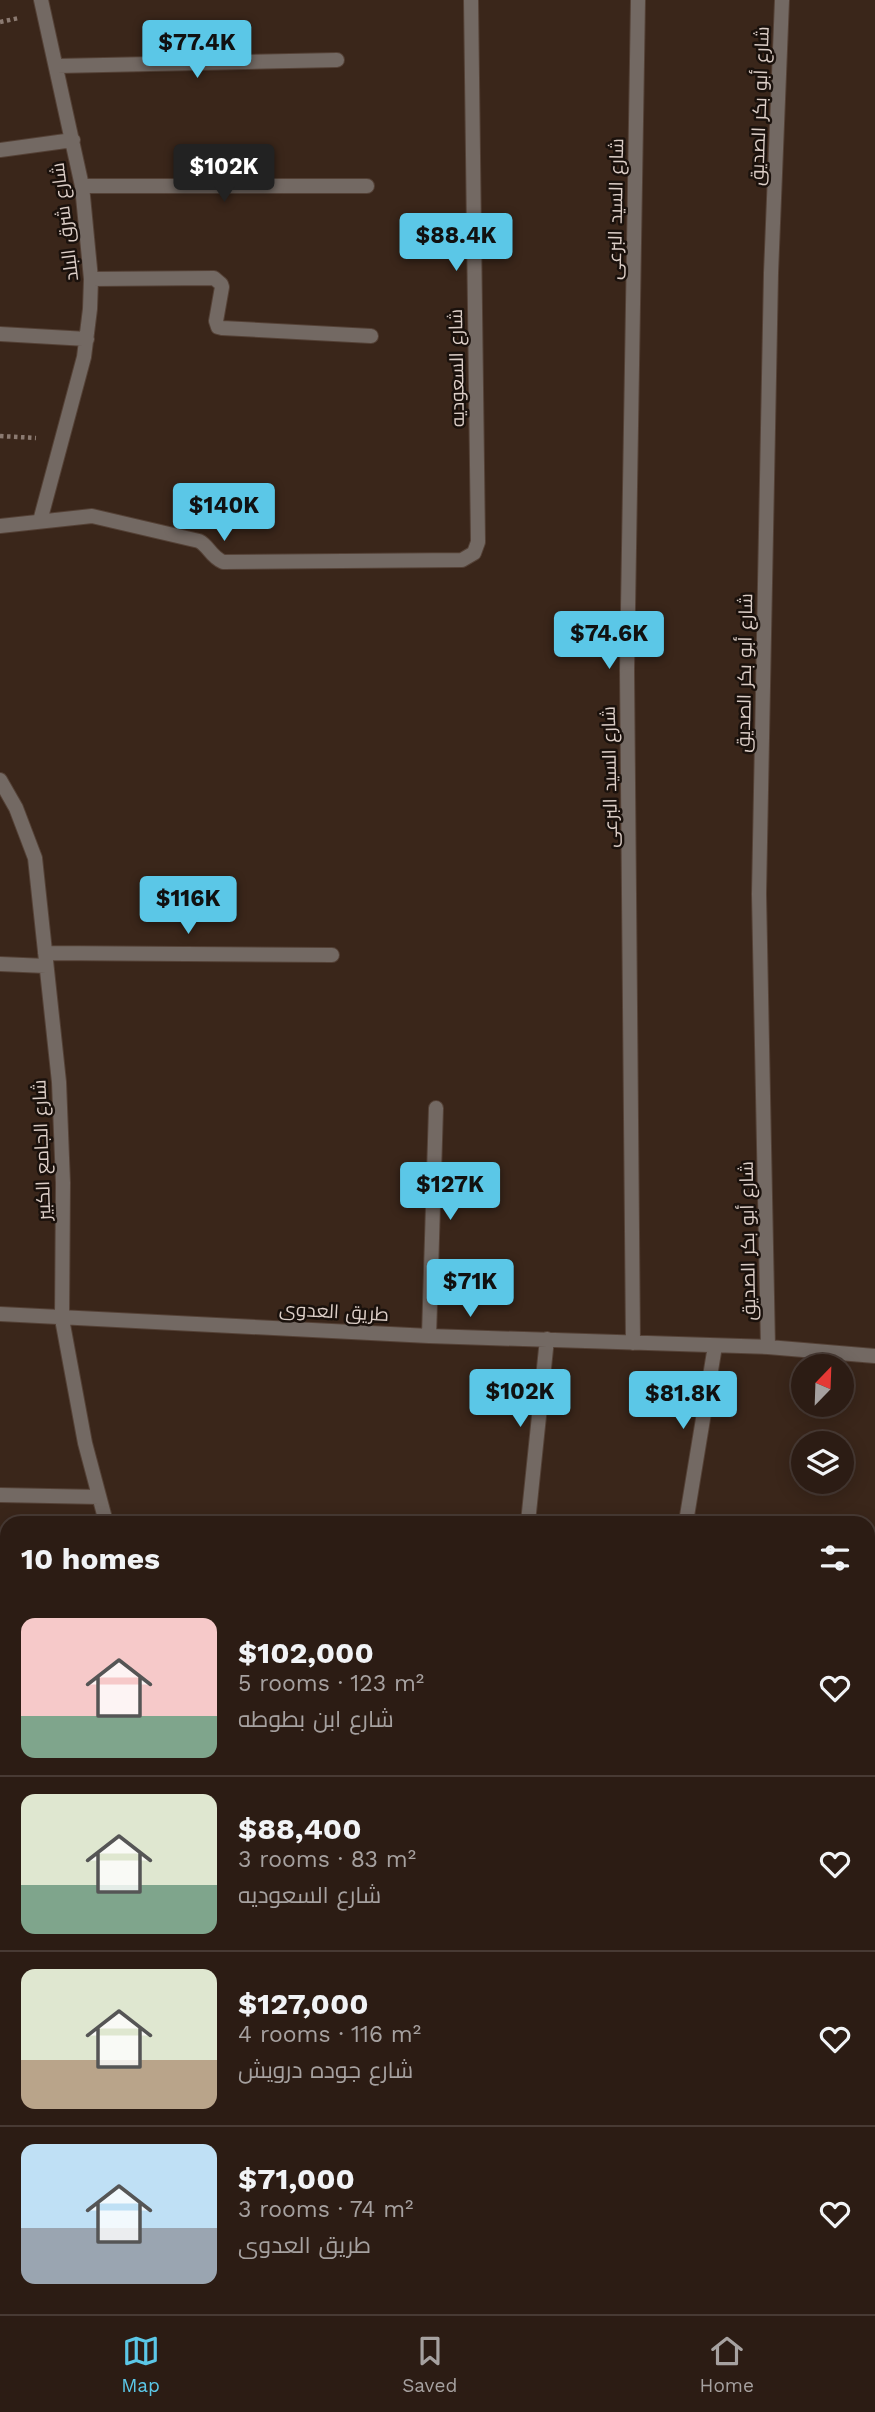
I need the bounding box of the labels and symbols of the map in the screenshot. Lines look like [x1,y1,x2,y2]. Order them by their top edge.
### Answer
pin: $77.4K [140,20,254,80]
street label: شارع أبو بكر الصديق [745,26,776,186]
street label: شارع السيد البرعى [603,138,630,280]
pin: $102K [175,144,273,204]
street label: شارع شرق البلد [46,161,85,282]
pin: $88.4K [399,214,513,273]
street label: شارع السعوديه [444,309,471,427]
pin: $140K [175,484,273,543]
street label: شارع أبو بكر الصديق [732,593,759,753]
pin: $74.6K [552,612,666,671]
street label: شارع السيد البرعى [597,706,624,848]
pin: $116K [139,876,237,936]
street label: شارع الجامع الكبير [28,1079,57,1222]
street label: شارع أبو بكر الصديق [735,1161,762,1321]
pin: $127K [401,1162,499,1222]
pin: $71K [429,1260,511,1319]
street label: طريق العدوى [278,1297,389,1327]
north arrow [791,1354,854,1418]
pin: $102K [471,1370,569,1429]
pin: $81.8K [626,1372,740,1431]

